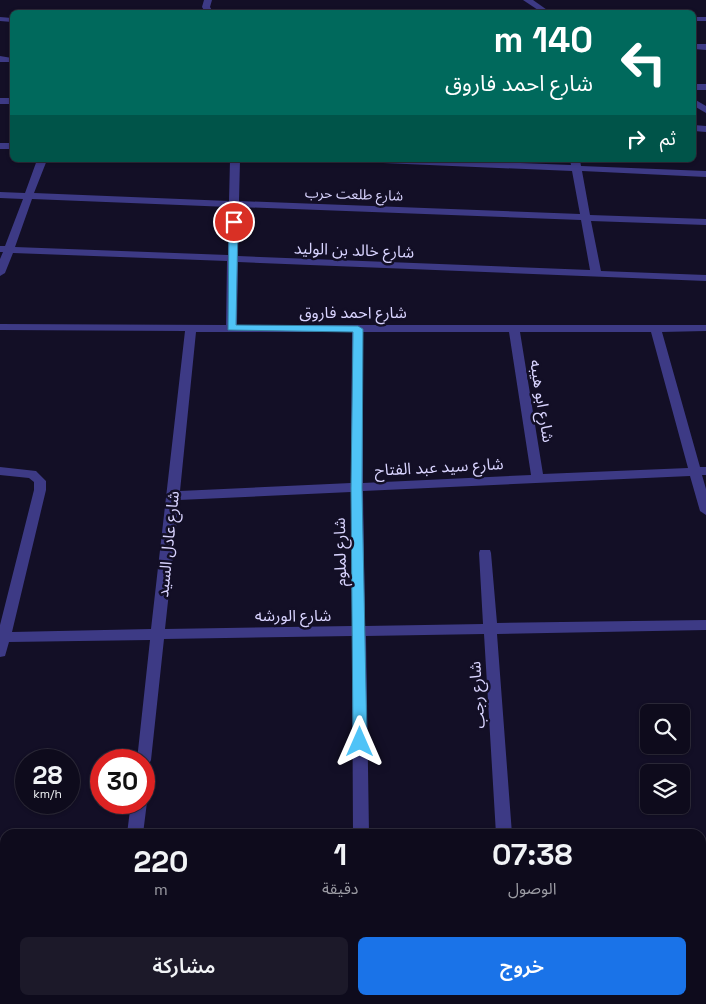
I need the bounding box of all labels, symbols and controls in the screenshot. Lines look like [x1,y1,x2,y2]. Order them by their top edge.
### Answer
text: 140 m [493,18,593,62]
icon: left [611,30,676,95]
text: شارع احمد فاروق [445,69,593,97]
icon: right [622,125,650,153]
text: ثم [660,126,676,151]
street label: شارع طلعت حرب [304,183,404,207]
pin [213,201,255,243]
icon: arrive [220,208,248,236]
street label: شارع خالد بن الوليد [293,237,415,265]
street label: شارع احمد فاروق [299,302,407,325]
street label: شارع ابو هيبه [523,358,559,444]
street label: شارع سيد عبد الفتاح [374,453,504,483]
street label: شارع عادل السيد [152,490,186,598]
street label: شارع لملوم [329,517,353,587]
street label: شارع الورشه [255,605,331,628]
street label: شارع رجب [464,660,492,729]
map controls [640,704,690,814]
button: search [640,704,690,754]
position arrow [333,715,385,767]
speed limit sign: 30 [90,749,155,814]
text: 28 [33,759,62,791]
button: layers [640,764,690,814]
text: km/h [33,786,62,802]
text: 1 [333,835,347,874]
text: 07:38 [492,835,573,874]
text: 220 [133,842,189,881]
text: دقيقة [322,878,358,899]
text: الوصول [508,878,557,899]
text: m [154,879,168,900]
button: مشاركة [20,937,348,995]
button: خروج [358,937,686,995]

